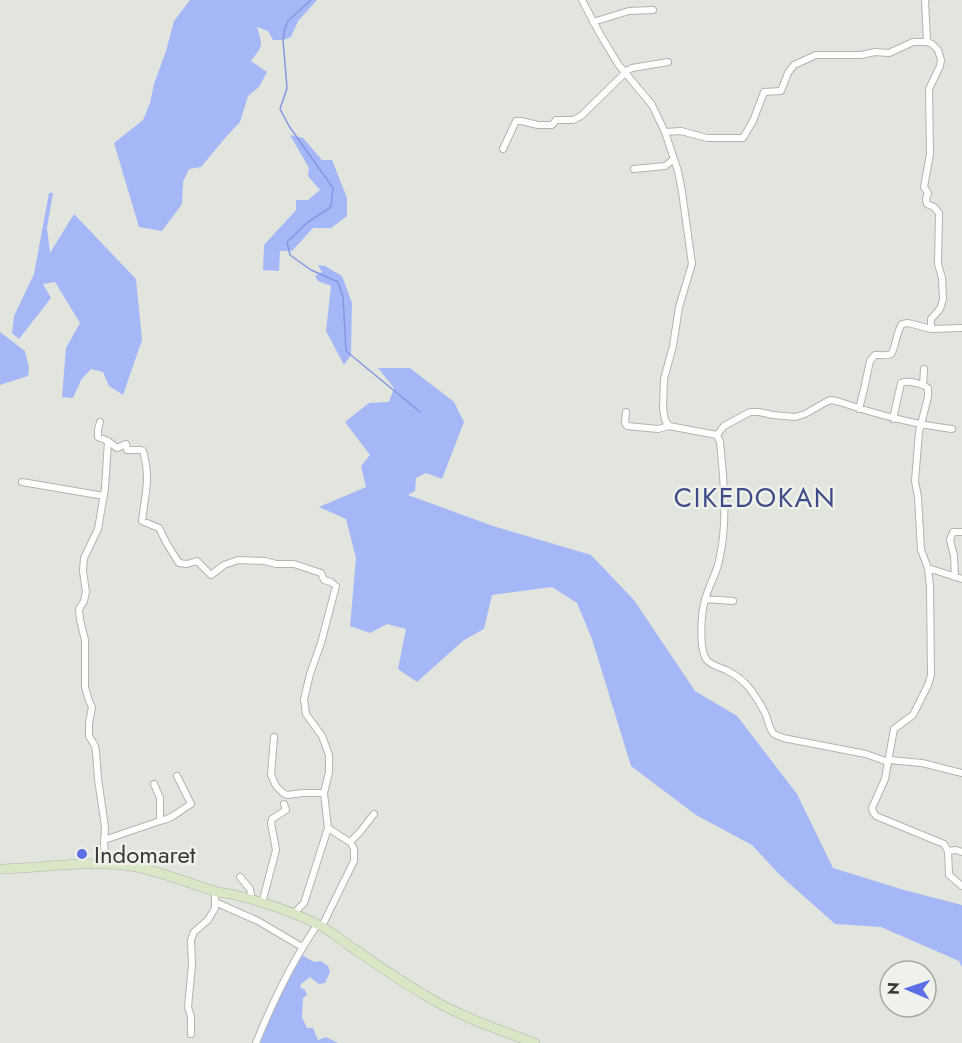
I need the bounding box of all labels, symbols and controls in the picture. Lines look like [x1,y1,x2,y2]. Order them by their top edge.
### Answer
district label: CIKEDOKAN [674,478,836,517]
place label: Indomaret [94,837,196,872]
marker: Indomaret [75,847,89,861]
north arrow [878,959,938,1019]
text: N [882,982,905,995]

